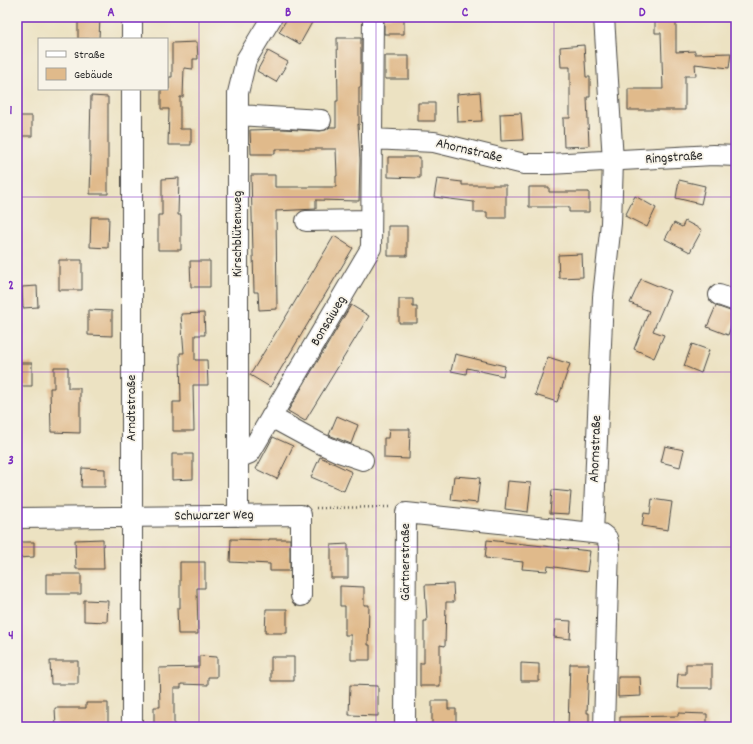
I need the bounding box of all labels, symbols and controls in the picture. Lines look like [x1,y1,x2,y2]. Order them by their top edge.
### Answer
text: A [107,4,115,23]
text: B [285,4,291,23]
text: C [462,4,469,23]
text: D [639,4,646,23]
legend [38,38,168,90]
text: Straße [74,47,105,64]
text: Gebäude [74,67,113,84]
text: 1 [10,102,13,121]
street label: Ahornstraße [434,134,504,168]
street label: Ringstraße [645,146,703,170]
street label: Kirschblütenweg [228,191,248,277]
text: 2 [8,277,14,296]
street label: Bonsaiweg [306,292,352,350]
street label: Arndtstraße [122,375,142,441]
street label: Ahornstraße [585,415,607,483]
text: 3 [8,452,14,471]
street label: Schwarzer Weg [174,505,254,527]
street label: Gärtnerstraße [396,523,416,601]
text: 4 [8,627,14,646]

